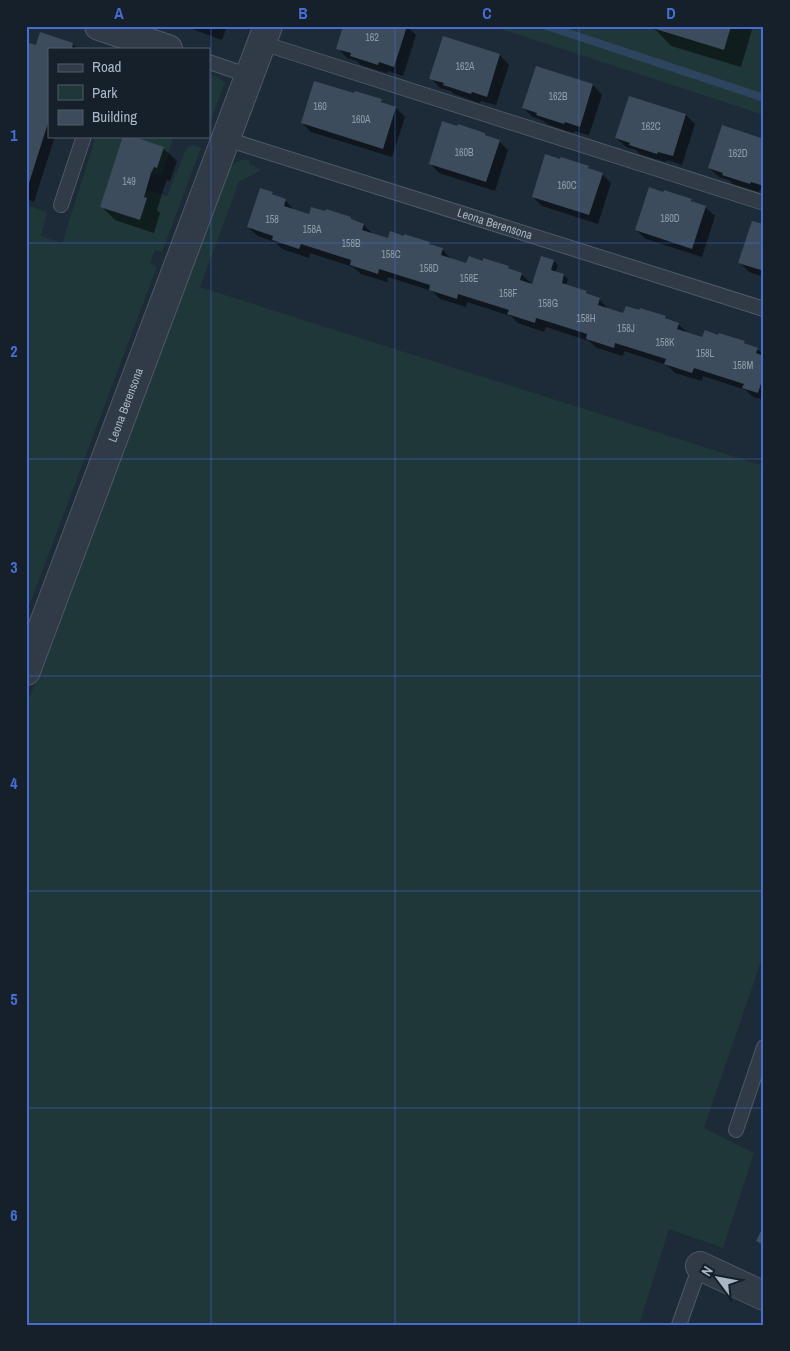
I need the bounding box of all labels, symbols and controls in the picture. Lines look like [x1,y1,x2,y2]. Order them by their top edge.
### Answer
text: A [114,2,124,24]
text: B [298,2,308,24]
text: C [482,2,492,24]
text: D [666,2,676,24]
house number: 162 [365,31,379,44]
legend [48,48,210,138]
text: Road [92,56,121,77]
house number: 162A [455,60,475,73]
text: Park [92,82,118,103]
house number: 162B [548,90,568,103]
house number: 160 [313,100,327,113]
text: Building [92,106,137,127]
house number: 160A [351,113,371,126]
house number: 162C [641,120,661,133]
text: 1 [10,124,18,146]
house number: 160B [454,146,474,159]
house number: 162D [728,147,748,160]
house number: 149 [122,175,136,188]
house number: 160C [557,179,577,192]
street label: Leona Berensona [455,205,535,243]
house number: 160D [660,212,680,225]
house number: 158 [265,213,279,226]
house number: 158A [302,223,322,236]
house number: 158B [341,237,361,250]
house number: 158C [381,248,401,261]
house number: 158D [419,262,439,275]
house number: 158E [459,272,479,285]
house number: 158F [499,287,517,300]
house number: 158G [538,297,558,310]
house number: 158H [576,312,596,325]
house number: 158J [617,322,635,335]
house number: 158K [655,336,675,349]
text: 2 [10,340,18,362]
house number: 158L [696,347,715,360]
house number: 158M [733,359,753,372]
street label: Leona Berensona [105,365,147,444]
text: 3 [10,556,18,578]
text: 4 [10,772,18,794]
text: 5 [10,988,18,1010]
text: 6 [10,1204,18,1226]
north arrow [692,1254,742,1304]
text: N [697,1263,717,1279]

